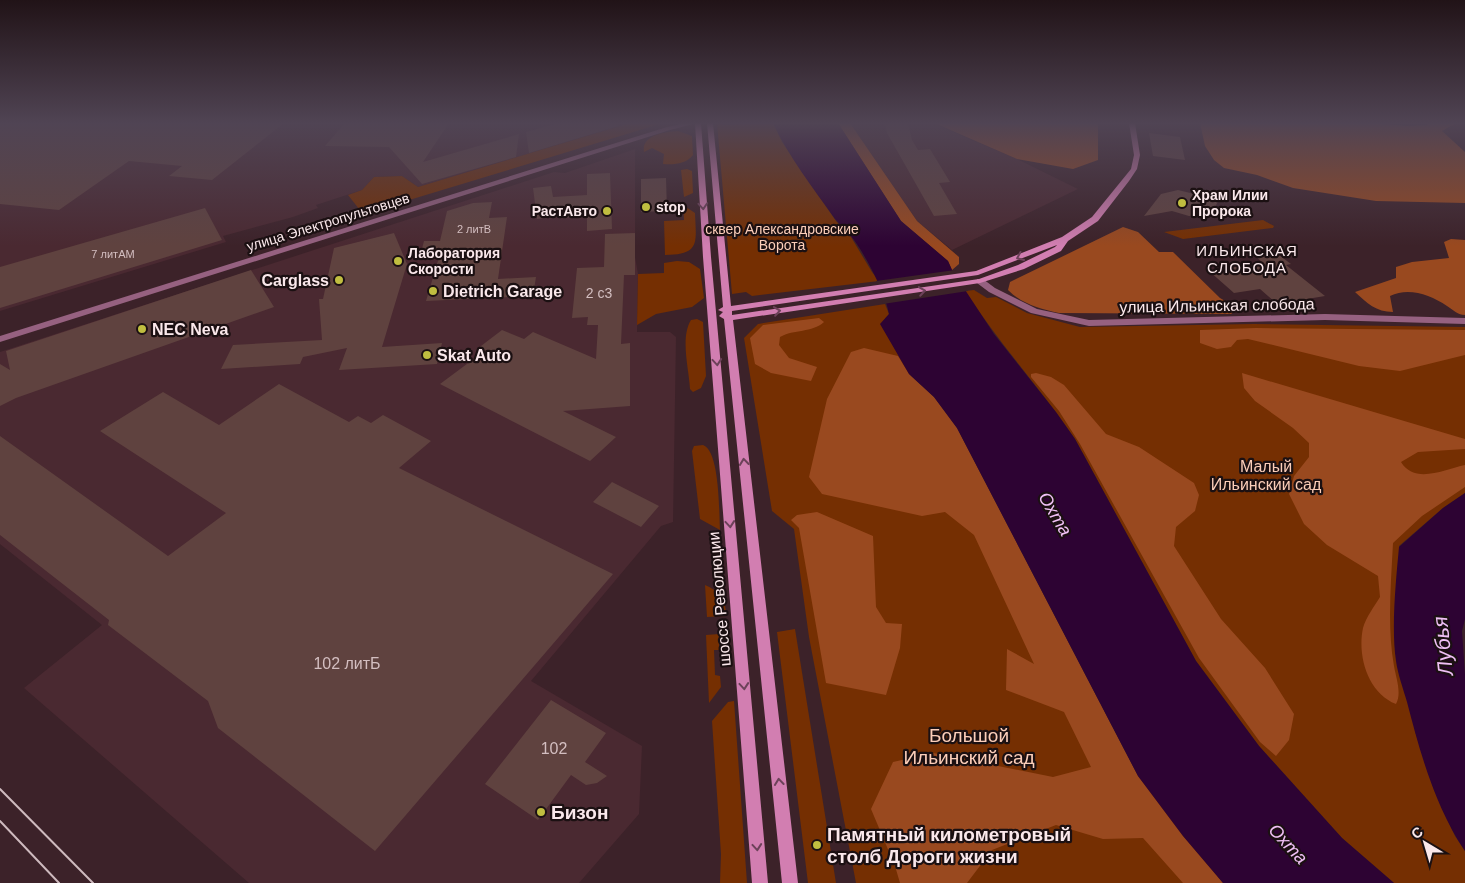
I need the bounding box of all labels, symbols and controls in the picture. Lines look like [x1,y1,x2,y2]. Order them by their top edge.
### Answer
place label: Храм Илии Пророка [1192,187,1268,219]
street label: улица Электропультовцев [245,190,411,254]
marker: Храм Илии Пророка [1176,197,1188,209]
place label: stop [656,199,686,215]
marker: stop [640,201,652,213]
place label: РастАвто [532,203,597,219]
one-way arrow [698,203,709,211]
marker: РастАвто [601,205,613,217]
park label: сквер Александровские Ворота [705,221,859,253]
house number: 2 литВ [457,223,491,235]
district label: ИЛЬИНСКАЯ СЛОБОДА [1196,242,1298,276]
place label: Лаборатория Скорости [408,245,500,277]
house number: 7 литАМ [91,248,135,260]
one-way arrow [1016,250,1025,261]
marker: Лаборатория Скорости [392,255,404,267]
place label: Carglass [261,272,329,289]
marker: Carglass [333,274,345,286]
place label: Dietrich Garage [443,283,562,300]
marker: Dietrich Garage [427,285,439,297]
house number: 2 с3 [586,285,612,301]
one-way arrow [918,286,926,296]
street label: улица Ильинская слобода [1119,295,1315,316]
one-way arrow [773,306,781,317]
place label: NEC Neva [152,321,229,338]
marker: NEC Neva [136,323,148,335]
place label: Skat Auto [437,347,511,364]
marker: Skat Auto [421,349,433,361]
one-way arrow [711,358,722,366]
one-way arrow [739,458,750,466]
park label: Малый Ильинский сад [1211,458,1322,493]
water label: Охта [1034,489,1076,539]
one-way arrow [724,520,735,528]
street label: шоссе Революции [705,531,734,667]
water label: Лубья [1428,615,1457,679]
house number: 102 литБ [313,655,381,672]
one-way arrow [738,682,749,690]
park label: Большой Ильинский сад [903,725,1035,768]
house number: 102 [541,740,567,757]
one-way arrow [774,778,785,786]
place label: Бизон [551,802,608,823]
marker: Бизон [535,806,547,818]
north arrow [1400,818,1450,868]
water label: Охта [1265,820,1311,868]
text: С [1408,823,1426,842]
place label: Памятный километровый столб Дороги жизни [827,824,1071,867]
marker: Памятный километровый столб Дороги жизни [811,839,823,851]
one-way arrow [751,844,762,852]

